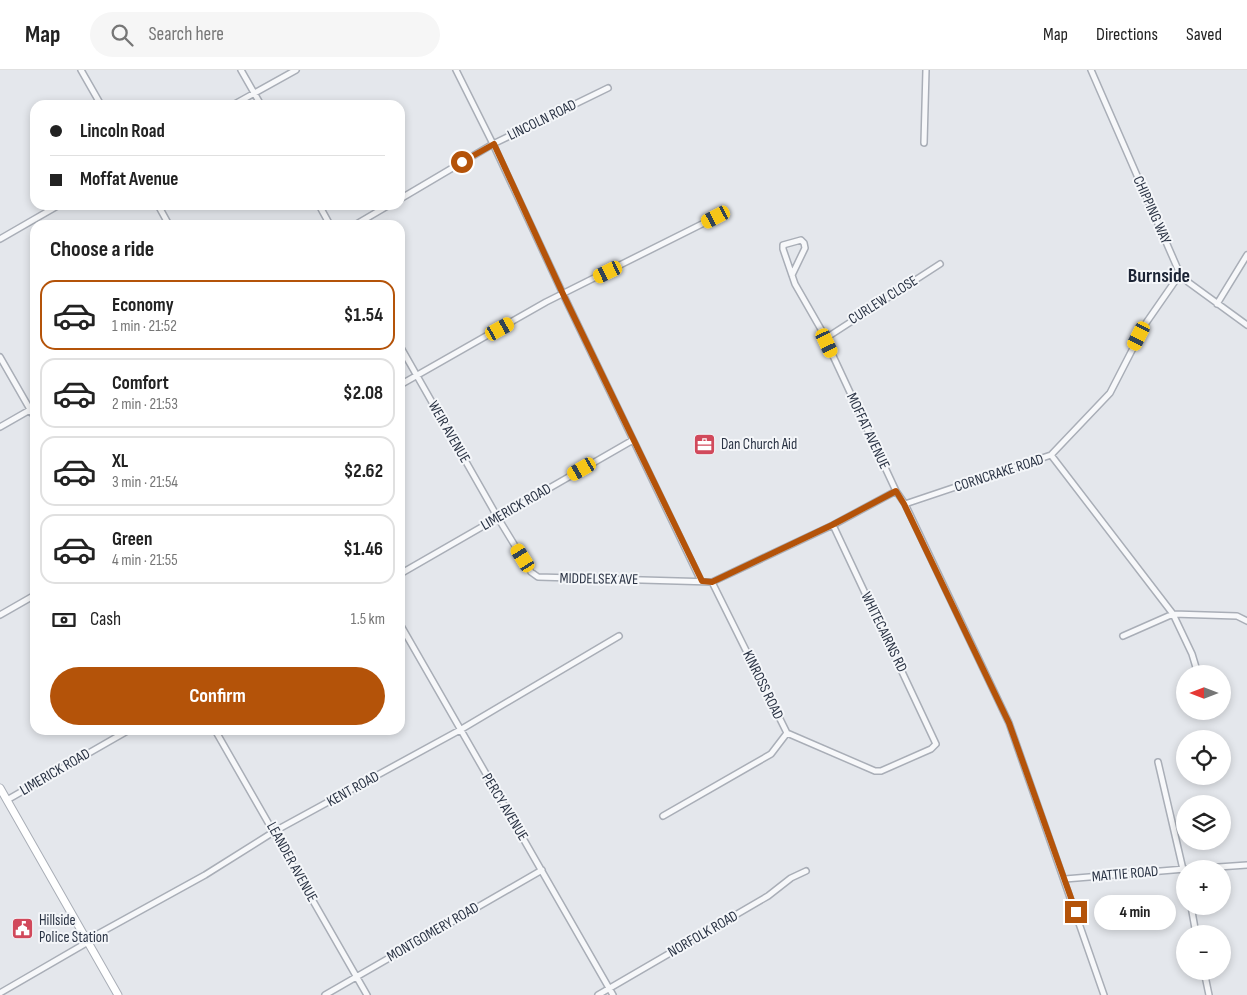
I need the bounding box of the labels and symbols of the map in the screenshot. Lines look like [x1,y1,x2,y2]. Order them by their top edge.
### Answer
street label: LINCOLN ROAD [504,95,580,145]
route start [451,151,473,173]
street label: CHIPPING WAY [1129,173,1176,248]
car [699,204,732,230]
car [591,259,624,285]
district label: Burnside [1128,264,1190,288]
street label: CURLEW CLOSE [845,271,921,329]
car [483,315,516,343]
car [1125,319,1152,353]
car [813,326,840,360]
street label: MOFFAT AVENUE [842,390,894,472]
street label: WEIR AVENUE [424,398,474,466]
office icon: Dan Church Aid [693,432,717,456]
place label: Dan Church Aid [721,435,797,454]
street label: CORNCRAKE ROAD [952,450,1046,496]
car [565,455,598,483]
street label: LIMERICK ROAD [477,479,555,535]
car [508,541,537,575]
street label: MIDDELSEX AVE [560,569,638,589]
street label: WHITECAIRNS RD [856,589,912,675]
street label: KINROSS ROAD [738,647,788,723]
north arrow [1176,665,1231,720]
street label: LIMERICK ROAD [16,744,94,800]
street label: KENT ROAD [323,767,383,811]
street label: PERCY AVENUE [477,770,533,844]
street label: LEANDER AVENUE [262,819,322,905]
street label: MATTIE ROAD [1091,862,1159,886]
callout: 4 min [1094,894,1176,930]
street label: MONTGOMERY ROAD [384,898,482,966]
route end [1065,901,1087,923]
street label: NORFOLK ROAD [665,906,741,962]
place label: Hillside Police Station [39,911,109,947]
public building icon: Hillside Police Station [11,917,35,941]

